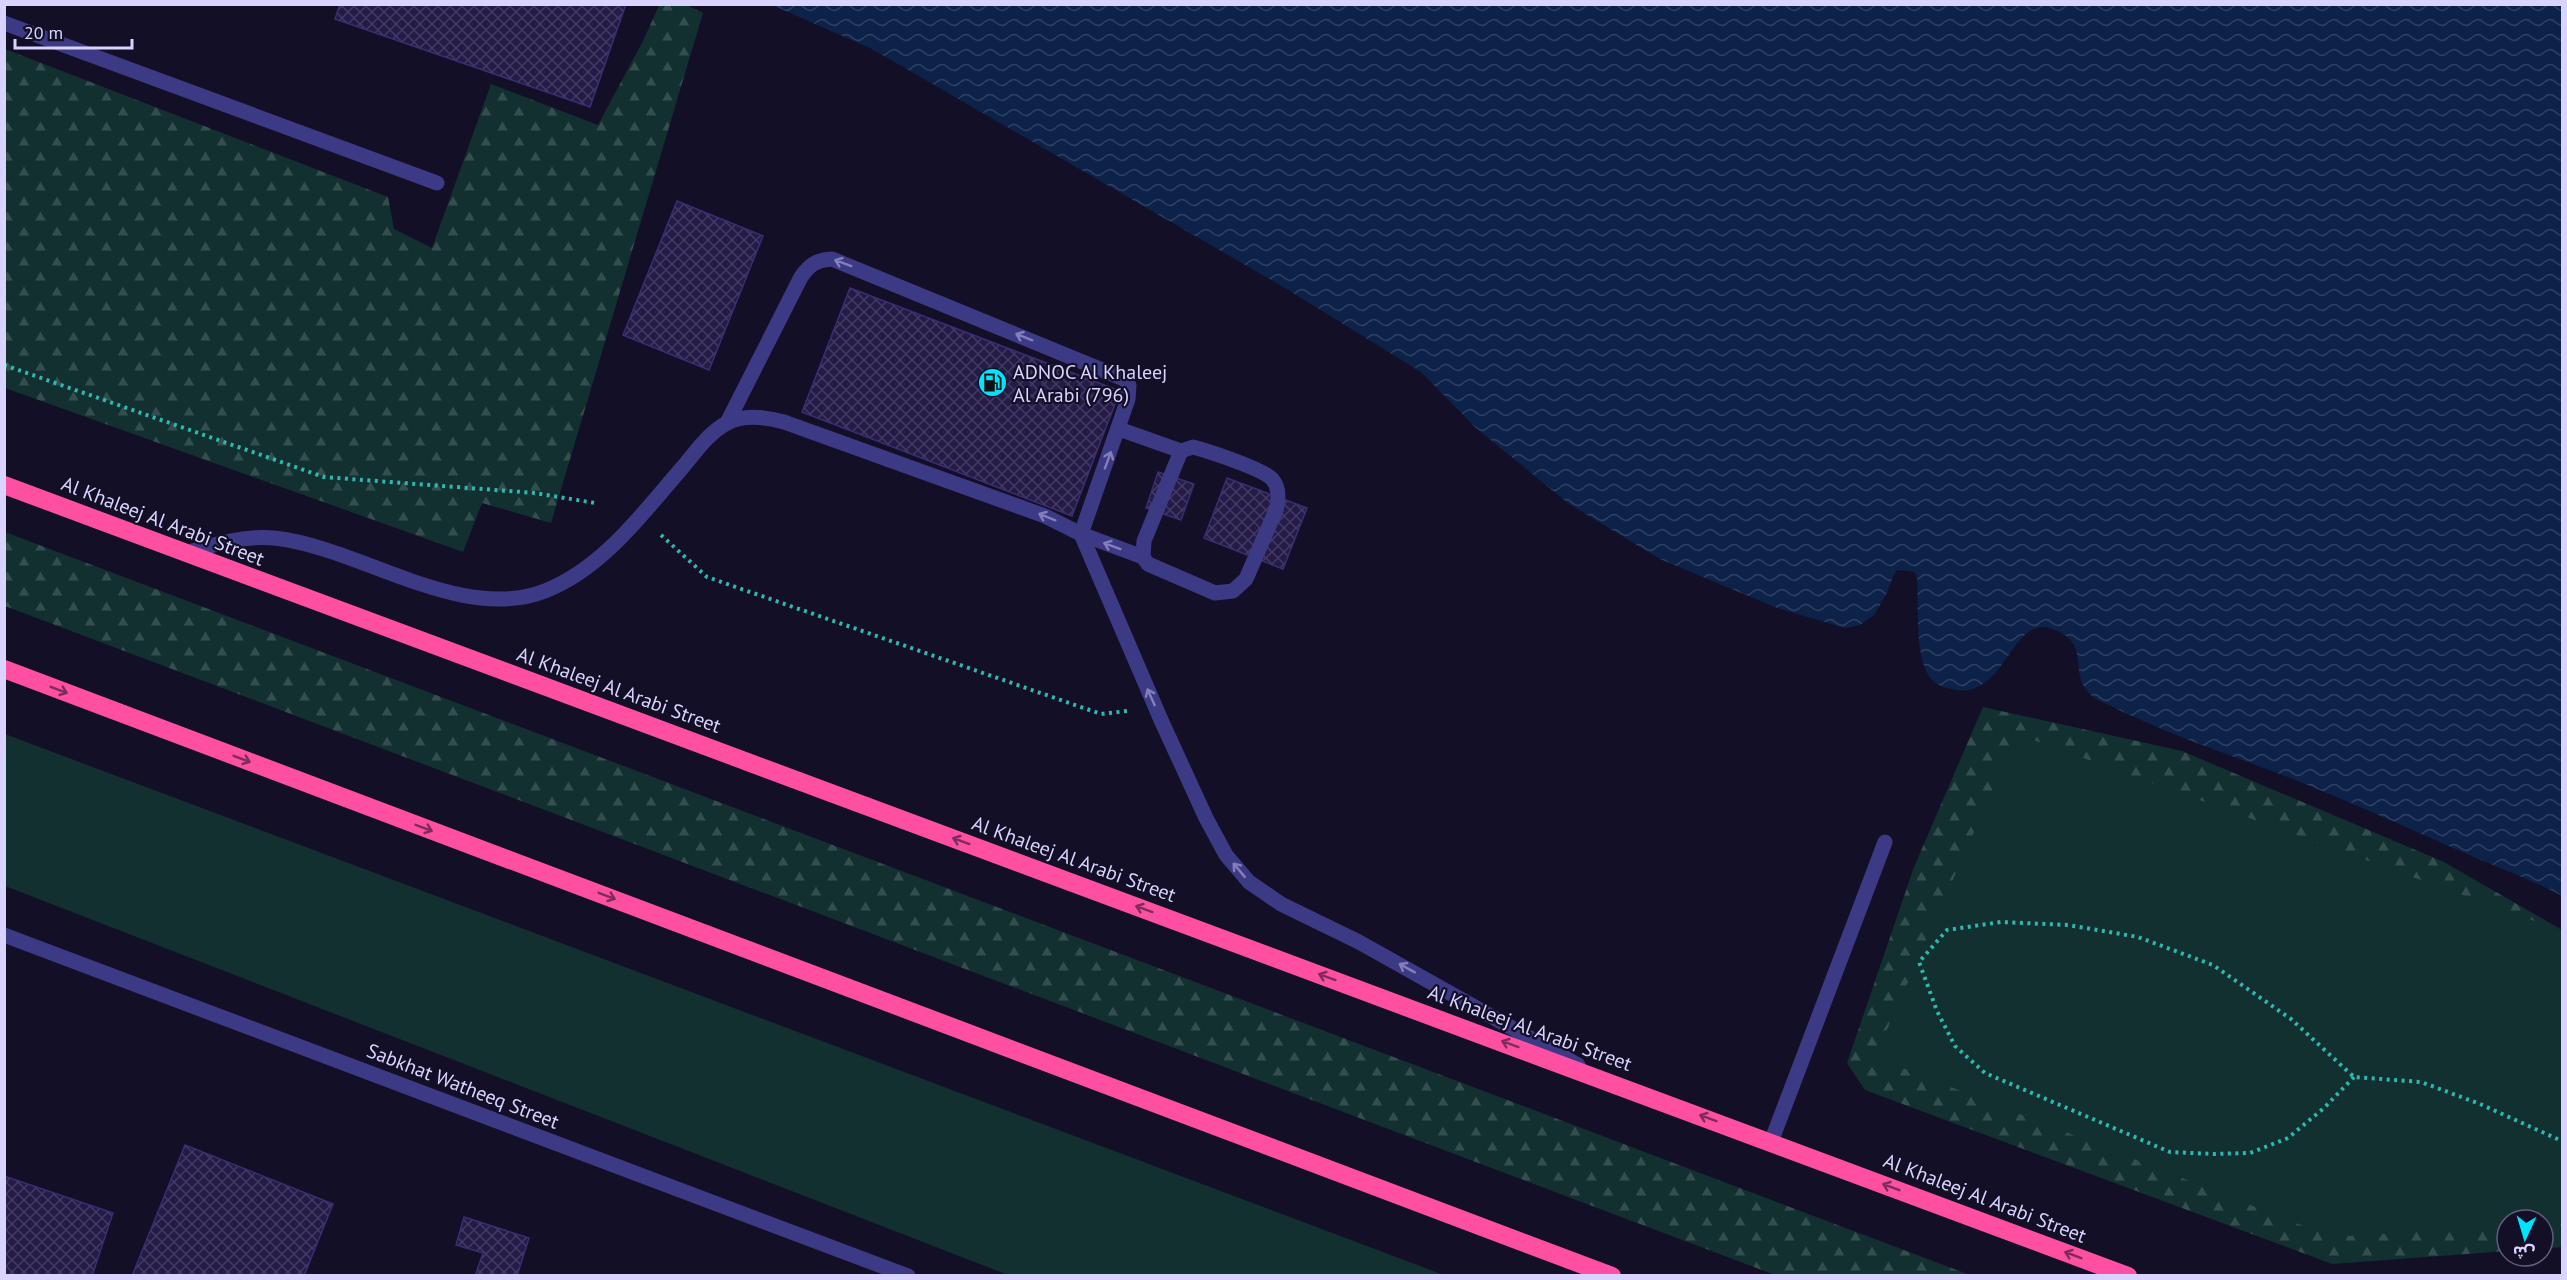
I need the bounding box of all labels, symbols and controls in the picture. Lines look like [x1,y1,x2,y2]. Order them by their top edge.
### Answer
scale bar [15,12,132,50]
text: 20 m [24,21,63,44]
one-way arrow [834,257,853,268]
one-way arrow [1015,331,1033,342]
place label: ADNOC Al Khaleej Al Arabi (796) [1013,359,1167,408]
fuel station icon: ADNOC Al Khaleej Al Arabi (796) [976,367,1008,399]
one-way arrow [1103,451,1114,470]
street label: Al Khaleej Al Arabi Street [58,470,268,572]
one-way arrow [1038,511,1056,522]
one-way arrow [1103,539,1122,550]
street label: Al Khaleej Al Arabi Street [513,641,725,739]
one-way arrow [49,685,68,696]
one-way arrow [1145,689,1156,707]
one-way arrow [232,754,251,765]
street label: Al Khaleej Al Arabi Street [968,810,1180,908]
one-way arrow [414,823,433,834]
one-way arrow [952,835,971,846]
one-way arrow [1233,862,1246,878]
one-way arrow [597,892,615,903]
one-way arrow [1135,902,1154,913]
one-way arrow [1398,962,1415,974]
one-way arrow [1318,970,1337,981]
street label: Al Khaleej Al Arabi Street [1424,979,1636,1077]
street label: Sabkhat Watheeq Street [363,1037,563,1135]
one-way arrow [1501,1038,1520,1049]
one-way arrow [1699,1112,1718,1123]
street label: Al Khaleej Al Arabi Street [1880,1147,2090,1249]
one-way arrow [1882,1180,1901,1191]
north arrow [2495,1208,2555,1268]
text: ش [2512,1242,2536,1264]
one-way arrow [2064,1249,2083,1260]

